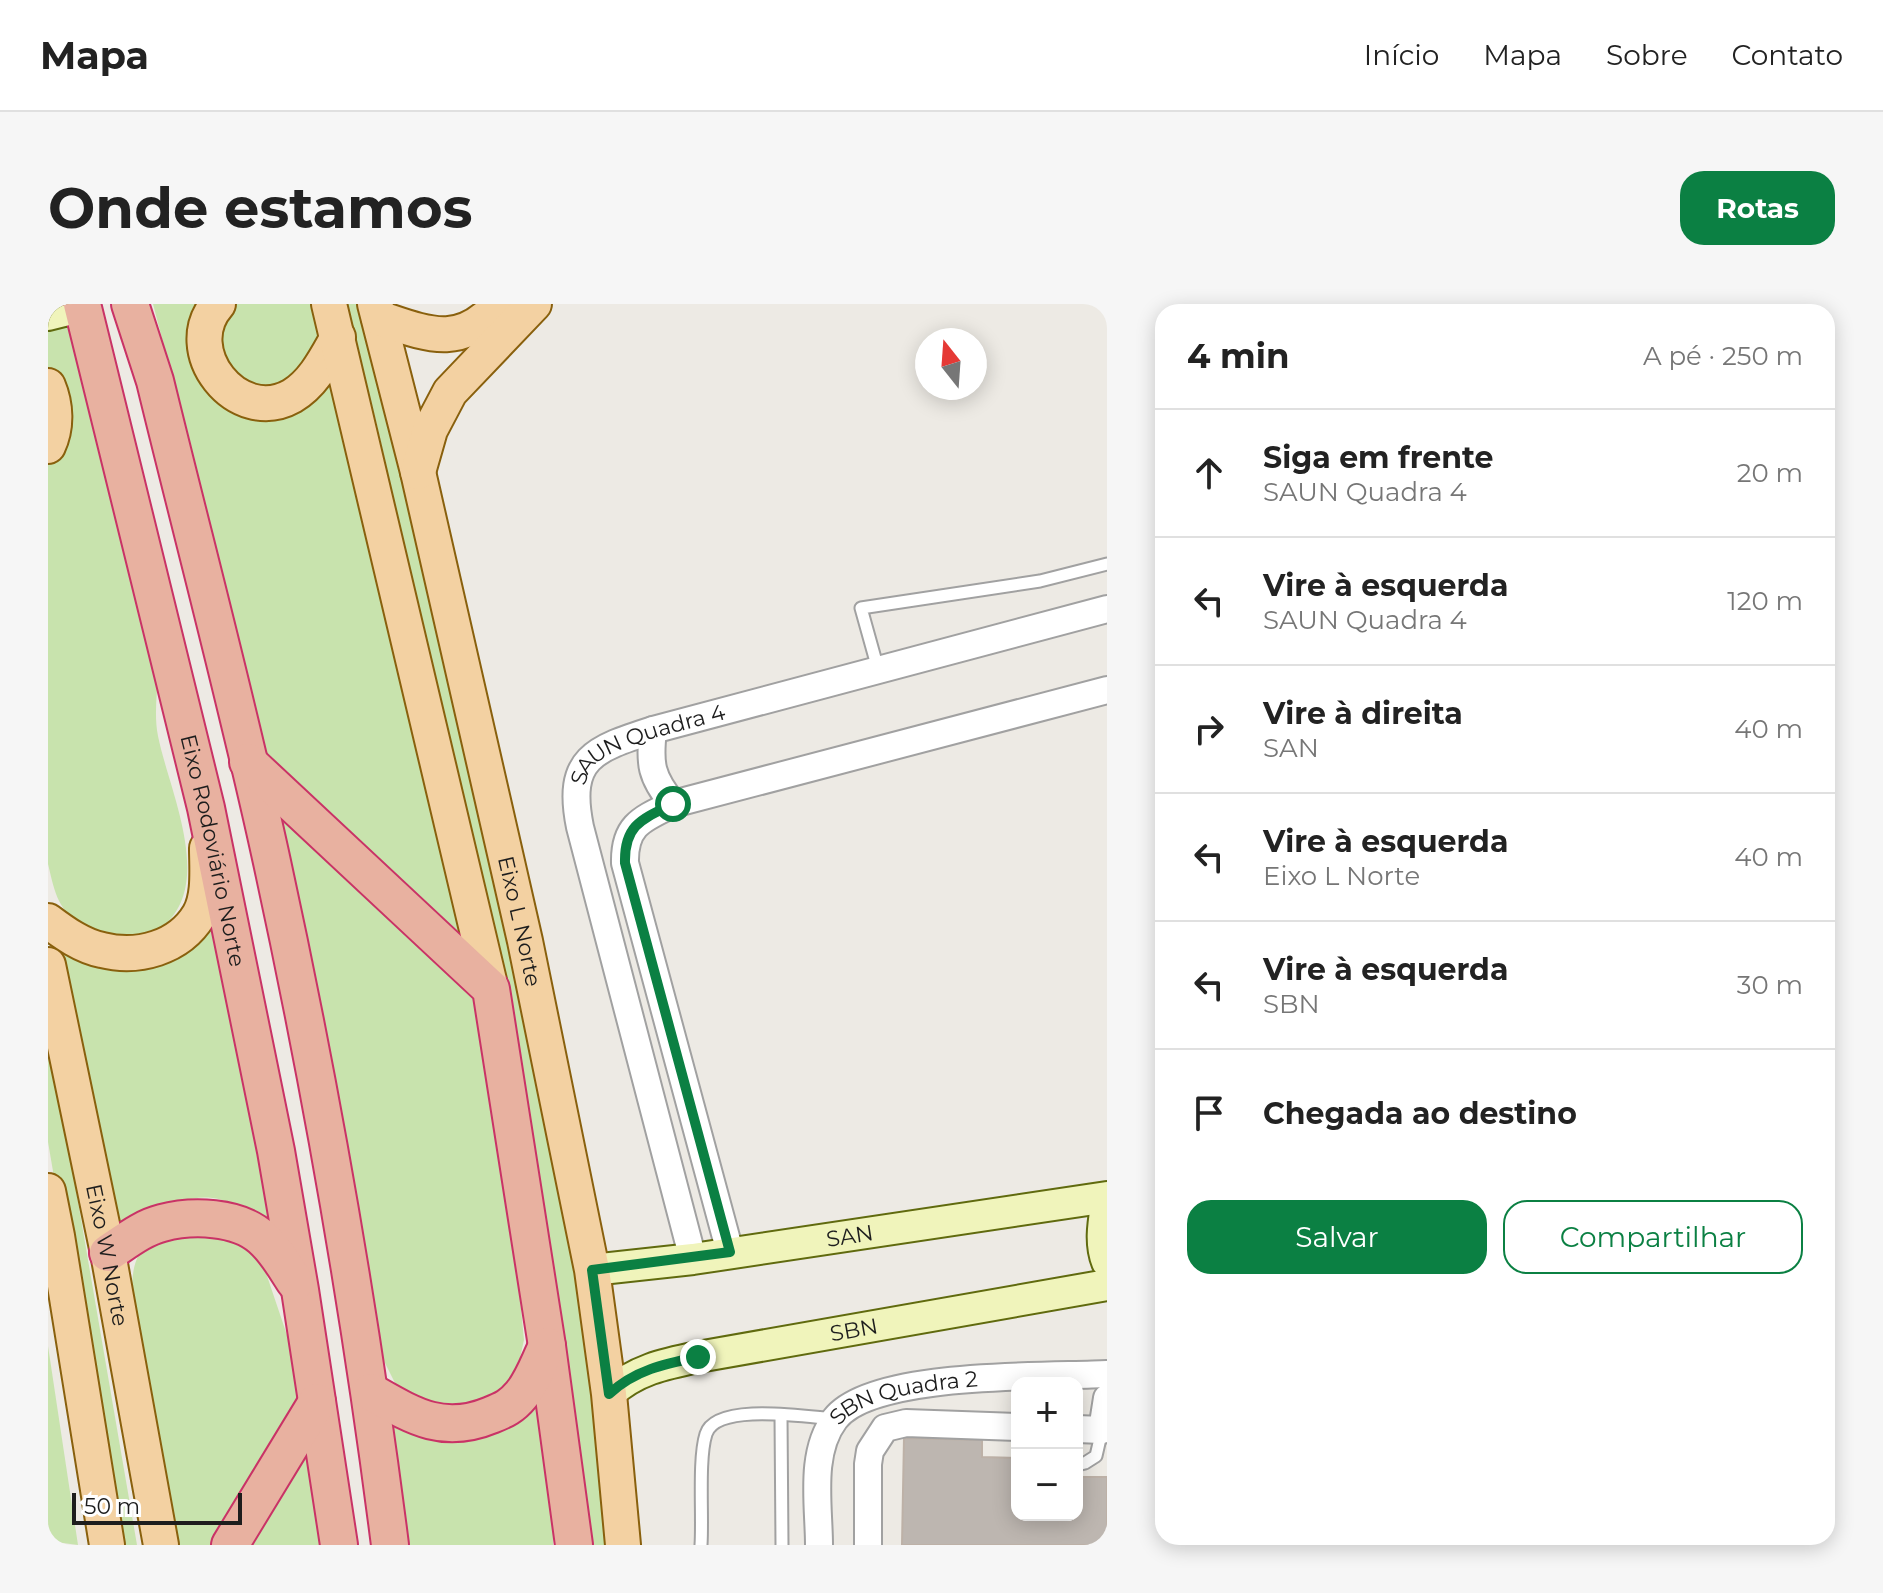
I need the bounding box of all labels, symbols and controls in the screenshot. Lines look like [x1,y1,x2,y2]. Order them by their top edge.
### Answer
text: Mapa [40,32,149,79]
text: Início [1364,38,1439,72]
text: Mapa [1483,38,1562,72]
text: Sobre [1606,38,1688,72]
text: Contato [1732,38,1843,72]
button: Rotas [1680,171,1835,245]
text: Onde estamos [48,174,472,242]
north arrow [915,328,987,400]
text: 4 min [1187,335,1289,377]
text: A pé · 250 m [1643,340,1803,372]
text: Siga em frente [1263,439,1493,476]
icon: ahead [1187,451,1231,495]
text: 20 m [1737,457,1803,489]
text: SAUN Quadra 4 [1263,476,1467,508]
text: Vire à esquerda [1263,567,1508,604]
icon: left [1187,579,1231,623]
text: 120 m [1727,585,1803,617]
text: SAUN Quadra 4 [1263,604,1467,636]
text: Vire à direita [1263,695,1463,732]
street label: SAUN Quadra 4 [565,698,729,788]
icon: right [1187,707,1231,751]
text: 40 m [1734,713,1803,745]
street label: Eixo Rodoviário Norte [174,731,251,969]
text: SAN [1263,732,1319,764]
route start [655,786,691,822]
text: Vire à esquerda [1263,823,1508,860]
icon: left [1187,835,1231,879]
text: 40 m [1734,841,1803,873]
street label: Eixo L Norte [492,853,547,989]
text: Eixo L Norte [1263,860,1420,892]
text: Vire à esquerda [1263,951,1508,988]
icon: left [1187,963,1231,1007]
text: 30 m [1737,969,1803,1001]
text: SBN [1263,988,1320,1020]
icon: arrive [1187,1091,1231,1135]
text: Chegada ao destino [1263,1095,1577,1132]
street label: Eixo W Norte [80,1181,134,1328]
button: Salvar [1187,1200,1487,1274]
button: Compartilhar [1503,1200,1803,1274]
street label: SAN [824,1219,875,1253]
street label: SBN [828,1313,880,1348]
route end [680,1339,716,1375]
street label: SBN Quadra 2 [823,1365,979,1430]
map controls [1011,1377,1083,1521]
button: + [1011,1377,1083,1449]
button: − [1011,1449,1083,1521]
scale bar [72,1489,242,1525]
text: 50 m [84,1493,140,1520]

